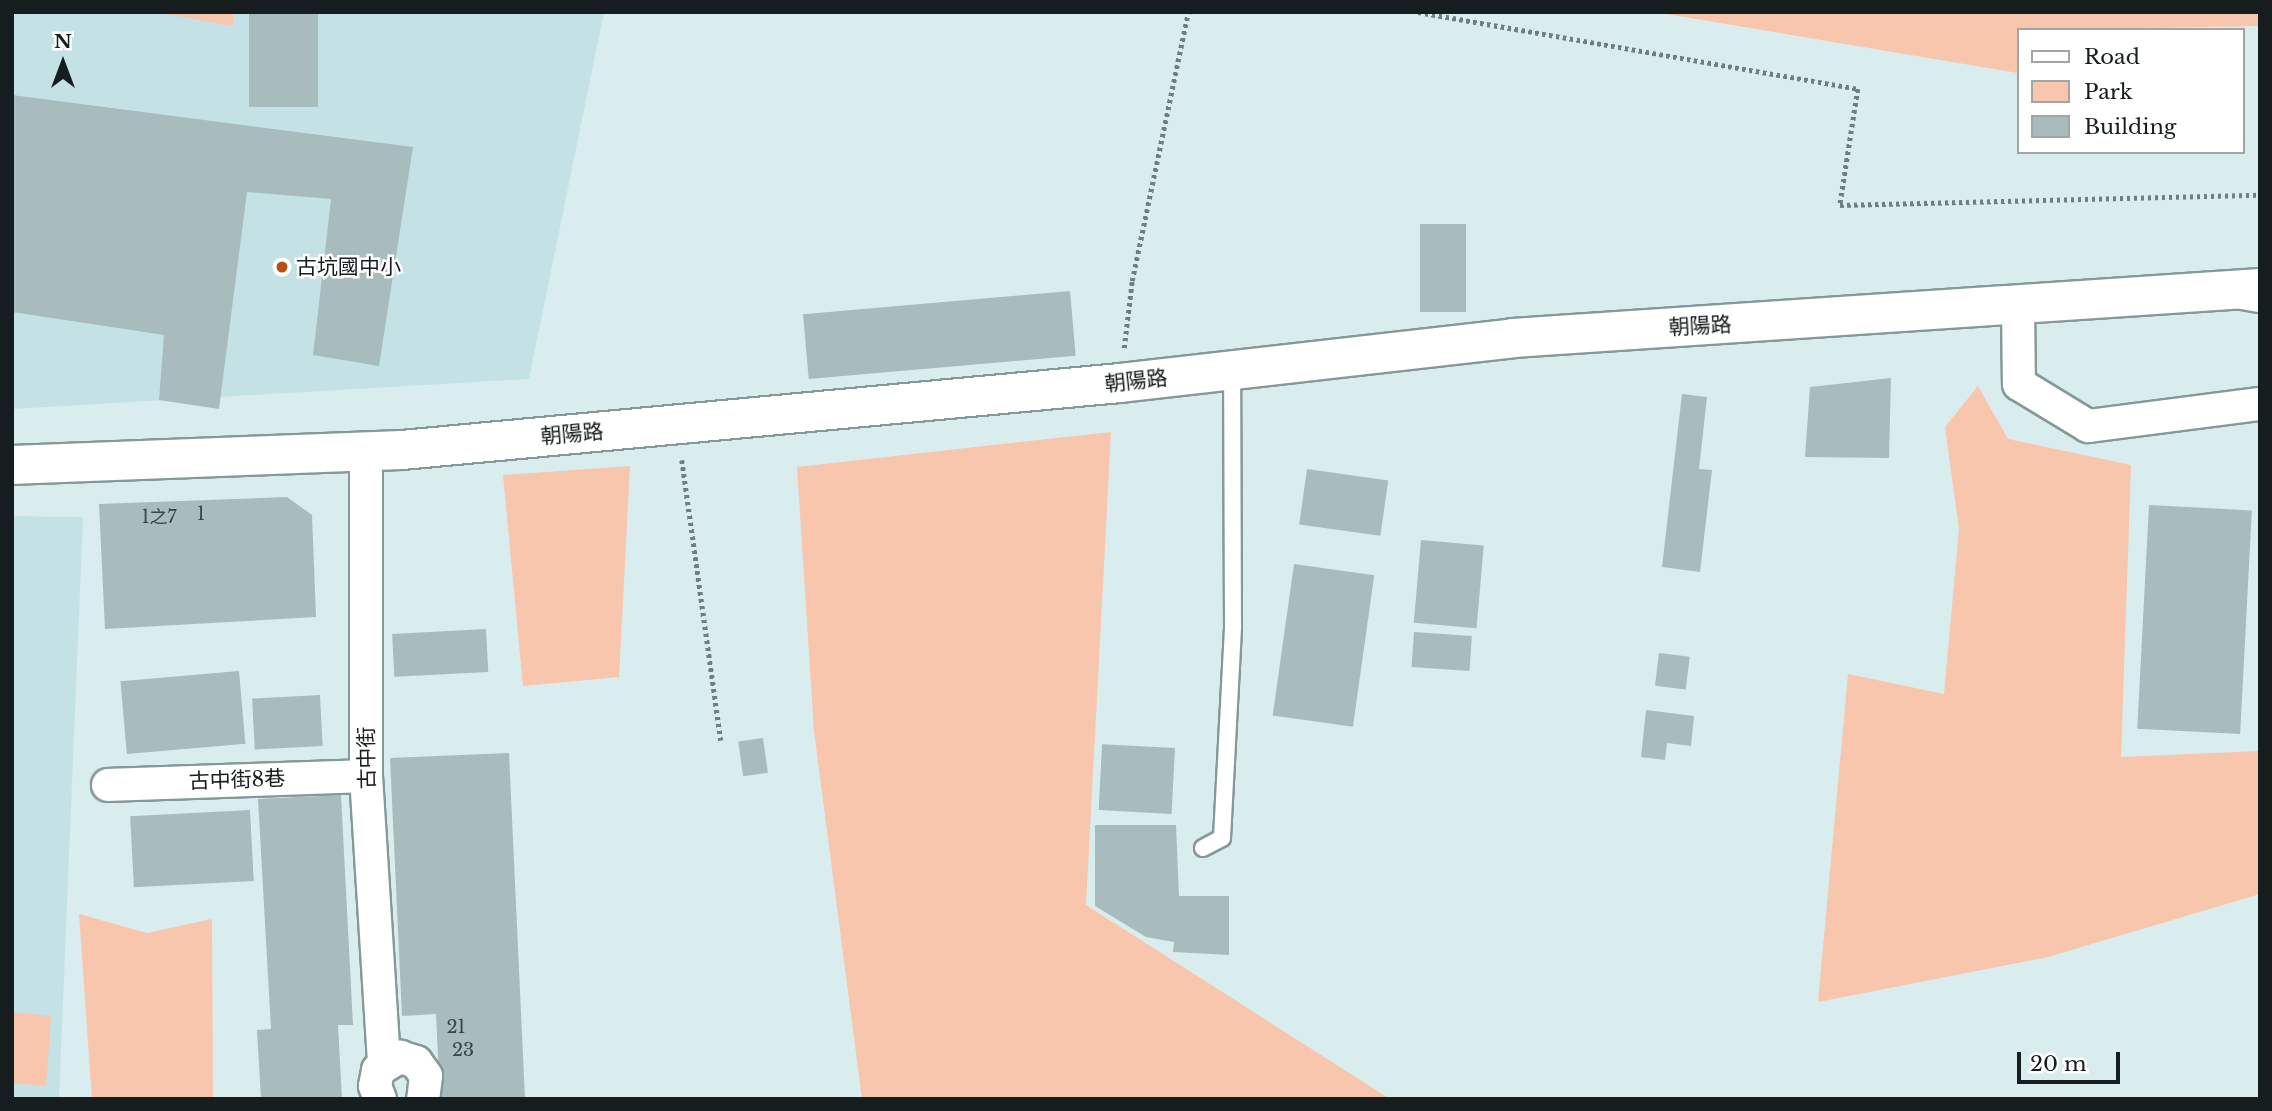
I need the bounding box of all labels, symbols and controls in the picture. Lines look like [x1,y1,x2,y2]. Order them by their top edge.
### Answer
north arrow [28,28,98,98]
legend [2016,28,2244,154]
text: N [54,30,72,53]
text: Road [2084,44,2140,70]
text: Park [2084,79,2133,105]
text: Building [2084,114,2176,140]
place label: 古坑國中小 [296,254,401,280]
marker: 古坑國中小 [274,259,290,275]
street label: 朝陽路 [1668,312,1732,340]
street label: 朝陽路 [1103,365,1169,397]
street label: 朝陽路 [540,419,604,449]
house number: 1 [197,503,205,525]
house number: 1之7 [141,506,177,528]
street label: 古中街 [354,726,380,790]
street label: 古中街8巷 [188,766,286,794]
house number: 21 [446,1016,466,1038]
scale bar [2020,1038,2123,1082]
house number: 23 [452,1039,474,1061]
text: 20 m [2030,1051,2087,1077]

